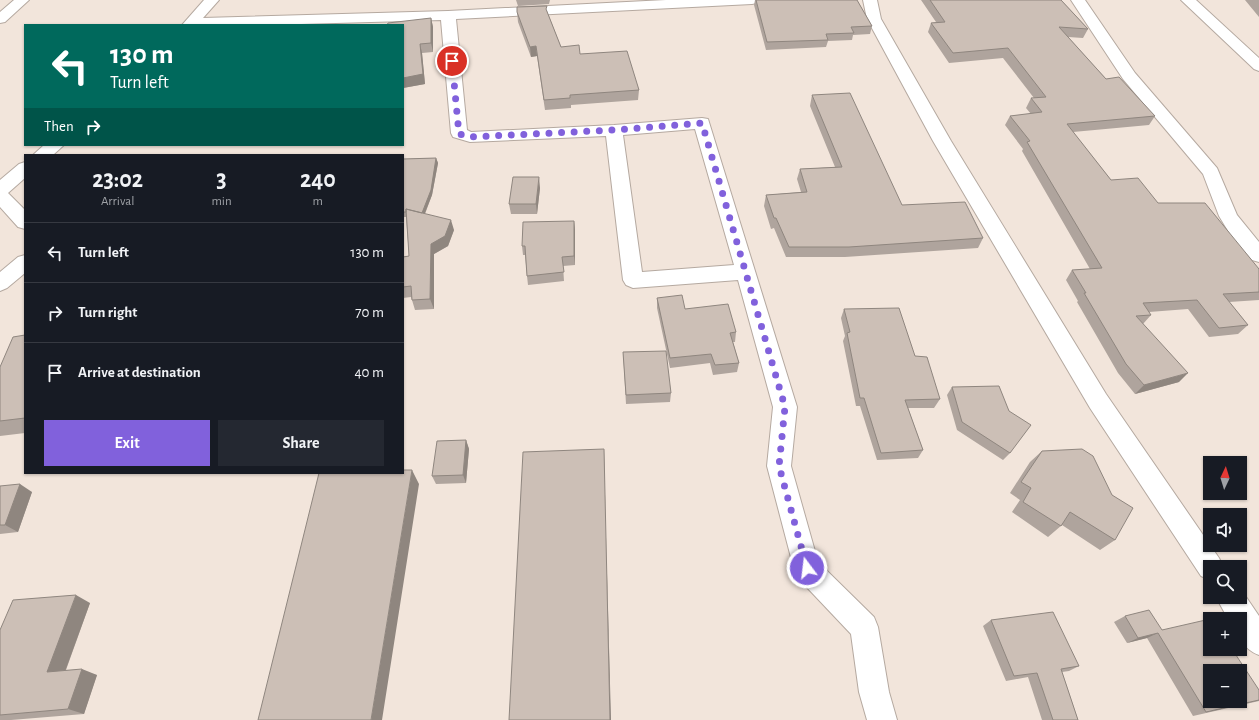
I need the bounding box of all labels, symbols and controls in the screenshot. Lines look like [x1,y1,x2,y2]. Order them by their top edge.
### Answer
icon: left [44,40,96,92]
text: 130 m [110,41,174,69]
pin [435,44,469,78]
icon: arrive [441,50,463,72]
text: Turn left [110,74,169,92]
icon: right [82,116,104,138]
text: Then [44,119,74,134]
text: 23:02 [92,168,143,192]
text: 3 [216,168,227,192]
text: 240 [300,168,336,192]
text: Arrival [101,195,134,208]
text: min [211,195,232,208]
text: m [313,195,323,208]
icon: left [44,242,66,264]
text: Turn left [78,245,129,260]
text: 130 m [350,245,384,260]
icon: right [44,302,66,324]
text: Turn right [78,305,137,320]
text: 70 m [355,305,384,320]
icon: arrive [44,362,66,384]
text: Arrive at destination [78,365,201,380]
text: 40 m [354,365,384,380]
button: Exit [44,420,210,466]
button: Share [218,420,384,466]
north arrow [1203,456,1247,500]
map controls [1203,456,1247,708]
button: sound [1203,508,1247,552]
position arrow [786,547,828,589]
button: search [1203,560,1247,604]
button: + [1203,612,1247,656]
button: − [1203,664,1247,708]

